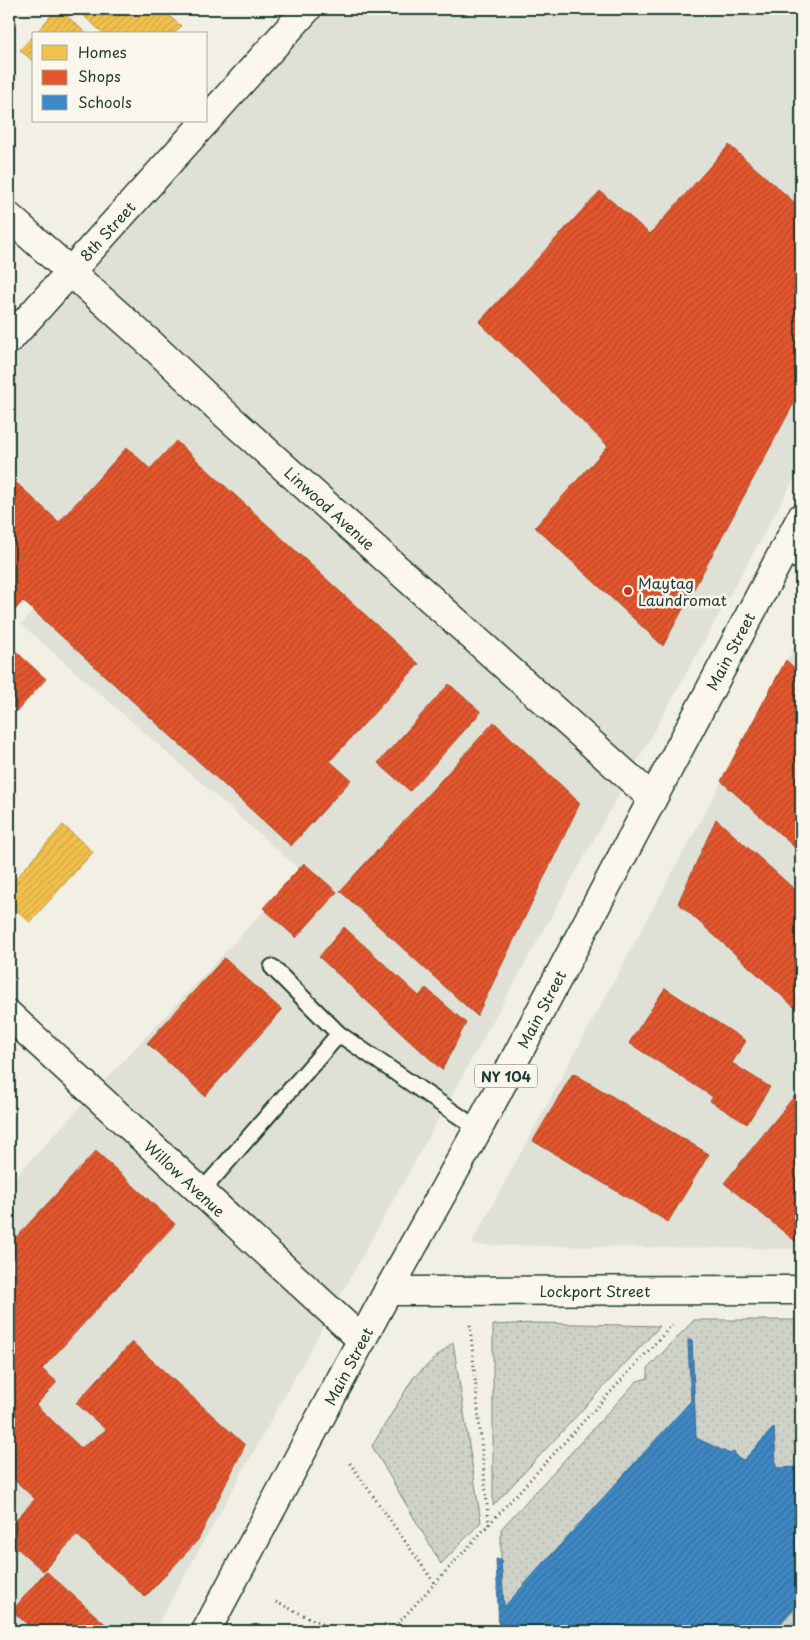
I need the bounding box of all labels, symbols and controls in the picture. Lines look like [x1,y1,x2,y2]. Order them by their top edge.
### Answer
legend [32,32,208,122]
text: Homes [78,40,127,63]
text: Shops [78,64,121,87]
text: Schools [78,90,132,113]
street label: 8th Street [74,196,140,266]
street label: Linwood Avenue [280,461,380,555]
place label: Maytag Laundromat [638,571,727,611]
marker: Maytag Laundromat [622,585,634,597]
street label: Main Street [700,608,760,694]
street label: Main Street [511,966,571,1052]
road number: NY 104 [475,1064,537,1088]
street label: Willow Avenue [139,1134,231,1222]
street label: Lockport Street [540,1279,650,1302]
street label: Main Street [318,1323,378,1409]

